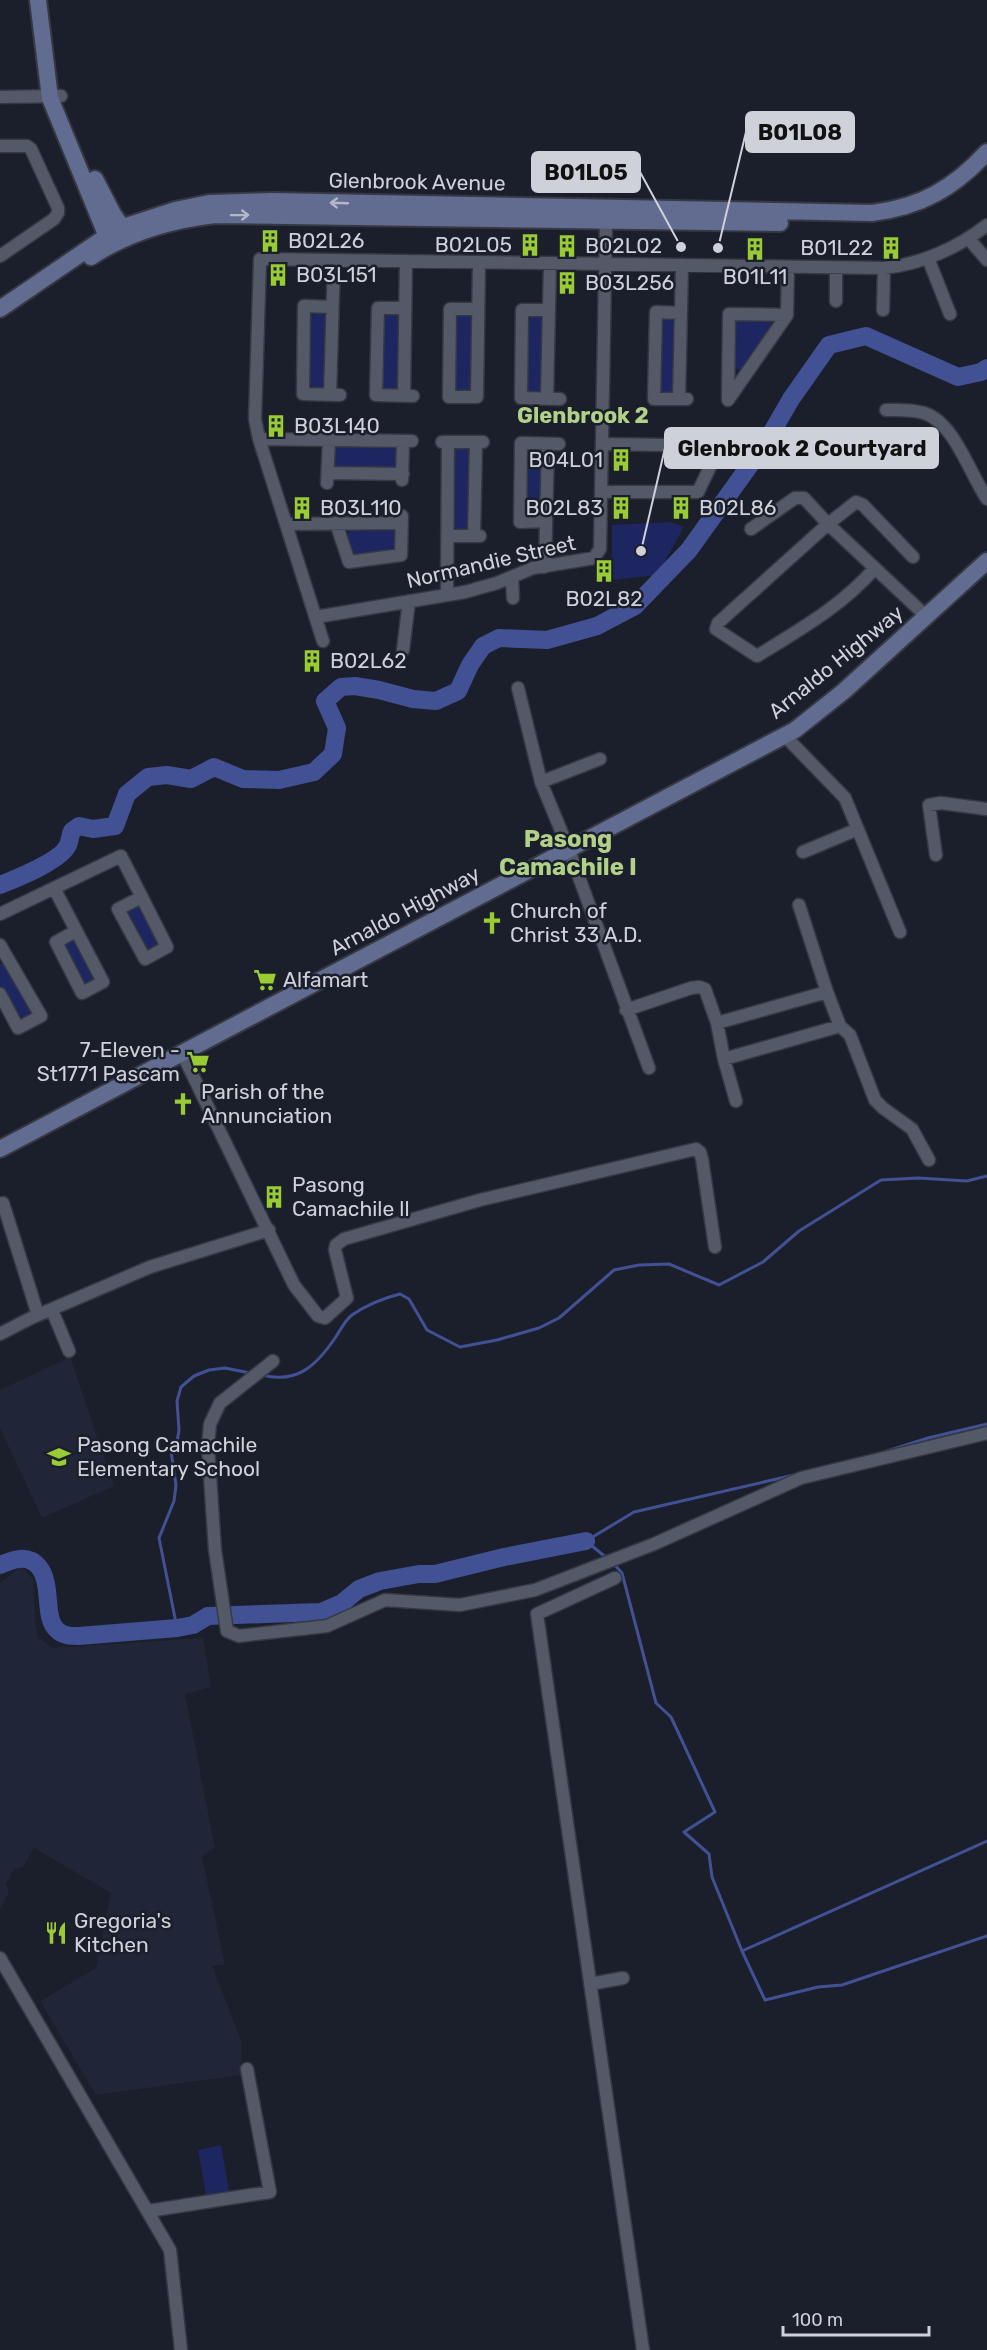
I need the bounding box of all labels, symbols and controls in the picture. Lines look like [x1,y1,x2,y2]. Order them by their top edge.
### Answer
callout: B01L08 [746,112,854,152]
text: B01L08 [758,119,842,146]
callout: B01L05 [532,152,640,192]
text: B01L05 [544,159,628,186]
street label: Glenbrook Avenue [328,167,506,196]
one-way arrow [329,197,349,209]
one-way arrow [229,209,249,221]
building icon: B02L26 [257,228,283,254]
place label: B02L26 [288,228,365,253]
place label: B02L05 [435,232,512,257]
building icon: B02L05 [517,232,543,258]
building icon: B02L02 [554,233,580,259]
place label: B02L02 [585,233,662,258]
place label: B01L22 [800,235,873,260]
building icon: B01L22 [878,235,904,261]
building icon: B01L11 [742,236,768,262]
building icon: B03L151 [265,262,291,288]
place label: B03L151 [296,262,377,287]
place label: B01L11 [723,264,787,289]
building icon: B03L256 [554,270,580,296]
place label: B03L256 [585,270,674,295]
district label: Glenbrook 2 [517,402,649,429]
building icon: B03L140 [263,413,289,439]
place label: B03L140 [294,413,380,438]
callout: Glenbrook 2 Courtyard [665,428,938,468]
text: Glenbrook 2 Courtyard [677,435,927,462]
place label: B04L01 [529,447,603,472]
building icon: B04L01 [608,447,634,473]
building icon: B03L110 [289,495,315,521]
place label: B03L110 [320,495,402,520]
place label: B02L83 [526,495,603,520]
building icon: B02L83 [608,495,634,521]
building icon: B02L86 [668,495,694,521]
place label: B02L86 [699,495,777,520]
street label: Normandie Street [404,530,578,593]
building icon: B02L82 [591,558,617,584]
place label: B02L82 [565,586,643,611]
street label: Arnaldo Highway [763,599,908,724]
building icon: B02L62 [299,648,325,674]
place label: B02L62 [330,648,407,673]
district label: Pasong Camachile I [499,825,637,881]
street label: Arnaldo Highway [326,860,484,961]
place label: Church of Christ 33 A.D. [510,898,642,947]
church icon: Church of Christ 33 A.D. [479,910,505,936]
supermarket icon: Alfamart [252,967,278,993]
place label: Alfamart [283,967,368,992]
place label: 7-Eleven - St1771 Pascam [37,1037,180,1086]
supermarket icon: 7-Eleven - St1771 Pascam [185,1049,211,1075]
place label: Parish of the Annunciation [201,1079,332,1128]
church icon: Parish of the Annunciation [170,1091,196,1117]
place label: Pasong Camachile ll [292,1172,410,1221]
building icon: Pasong Camachile ll [261,1184,287,1210]
place label: Pasong Camachile Elementary School [77,1432,260,1481]
school or university icon: Pasong Camachile Elementary School [46,1444,72,1470]
place label: Gregoria's Kitchen [74,1908,171,1957]
restaurant icon: Gregoria's Kitchen [43,1920,69,1946]
scale bar [783,2299,928,2337]
text: 100 m [792,2309,843,2331]

